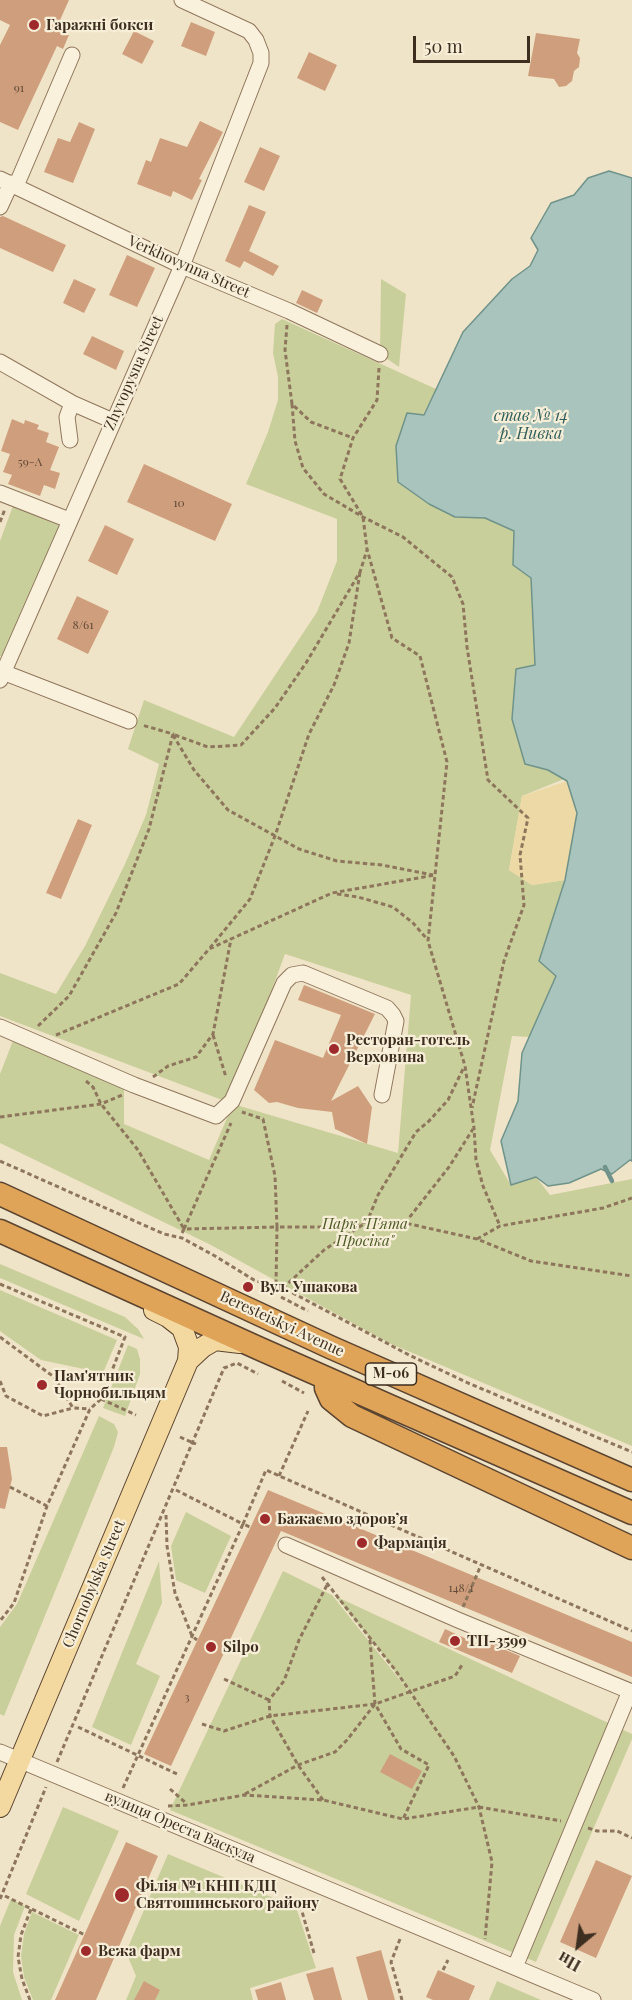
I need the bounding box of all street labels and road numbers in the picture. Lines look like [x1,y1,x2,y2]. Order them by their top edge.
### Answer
street label: Verkhovynna Street [125,232,253,302]
street label: Zhyvopysna Street [101,313,167,433]
street label: Beresteiskyi Avenue [217,1287,347,1361]
road number: М-06 [366,1363,416,1385]
street label: Chornobylska Street [59,1517,129,1651]
street label: вулиця Ореста Васкула [102,1787,258,1867]

